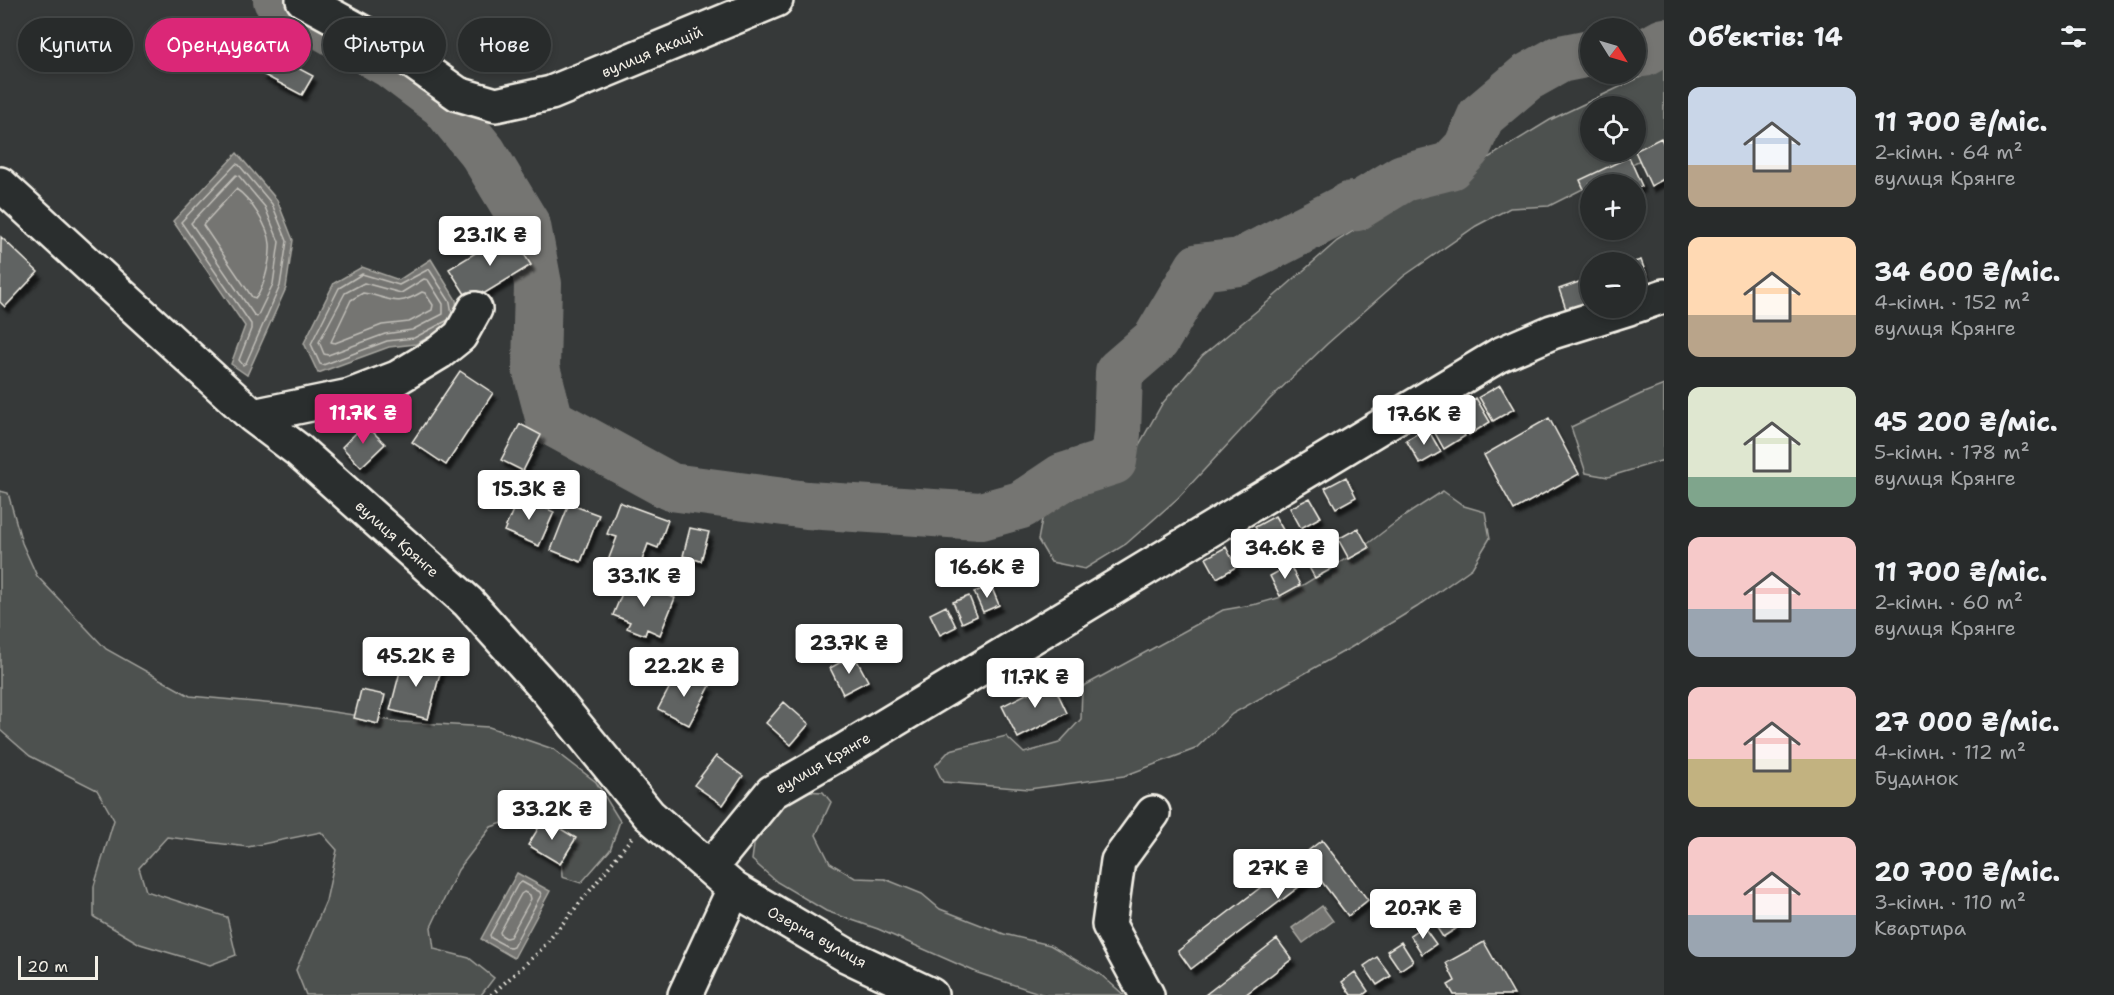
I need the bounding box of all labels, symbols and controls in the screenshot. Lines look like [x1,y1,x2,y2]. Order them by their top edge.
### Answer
chip: Купити [18,18,133,72]
chip: Орендувати [145,18,311,72]
chip: Фільтри [323,18,446,72]
chip: Нове [458,18,551,72]
north arrow [1580,18,1646,84]
map controls [1580,18,1646,318]
text: Об’єктів: 14 [1688,19,1843,54]
icon: filters [2057,20,2090,53]
street label: вулиця Акацій [598,22,706,82]
button: locate [1580,96,1646,162]
text: 11 700 ₴/міс. [1874,104,2048,139]
icon: home [1736,111,1808,183]
text: 2-кімн. · 64 m² [1874,139,2023,165]
text: вулиця Крянге [1874,165,2016,191]
button: + [1580,174,1646,240]
pin: 23.1K ₴ [435,216,545,267]
text: 23.1K ₴ [453,222,527,248]
button: − [1580,252,1646,318]
text: 34 600 ₴/міс. [1874,254,2061,289]
icon: home [1736,261,1808,333]
text: 4-кімн. · 152 m² [1874,289,2030,315]
text: вулиця Крянге [1874,315,2016,341]
pin: 11.7K ₴ [308,394,418,445]
pin: 17.6K ₴ [1369,395,1479,446]
text: 11.7K ₴ [329,400,397,426]
text: 17.6K ₴ [1387,401,1461,427]
text: 45 200 ₴/міс. [1874,404,2058,439]
icon: home [1736,411,1808,483]
text: 5-кімн. · 178 m² [1874,439,2030,465]
text: вулиця Крянге [1874,465,2016,491]
pin: 15.3K ₴ [474,470,584,521]
text: 15.3K ₴ [492,476,566,502]
street label: вулиця Крянге [351,496,443,582]
pin: 34.6K ₴ [1230,529,1340,580]
text: 34.6K ₴ [1245,535,1325,561]
pin: 16.6K ₴ [932,548,1042,599]
text: 16.6K ₴ [949,554,1025,580]
text: 11 700 ₴/міс. [1874,554,2048,589]
pin: 33.1K ₴ [589,557,699,608]
icon: home [1736,561,1808,633]
text: 33.1K ₴ [607,563,681,589]
text: 2-кімн. · 60 m² [1874,589,2023,615]
text: вулиця Крянге [1874,615,2016,641]
pin: 23.7K ₴ [794,624,904,675]
text: 23.7K ₴ [810,630,888,656]
pin: 45.2K ₴ [361,637,471,688]
text: 45.2K ₴ [377,643,455,669]
pin: 22.2K ₴ [629,647,739,698]
text: 22.2K ₴ [643,653,725,679]
pin: 11.7K ₴ [980,658,1090,709]
text: 11.7K ₴ [1001,664,1069,690]
text: 27 000 ₴/міс. [1874,704,2060,739]
icon: home [1736,711,1808,783]
street label: вулиця Крянге [772,728,874,798]
text: 4-кімн. · 112 m² [1874,739,2026,765]
text: Будинок [1874,765,1958,791]
pin: 33.2K ₴ [497,790,607,841]
text: 33.2K ₴ [512,796,592,822]
pin: 27K ₴ [1236,849,1320,900]
text: 20 700 ₴/міс. [1874,854,2060,889]
text: 27K ₴ [1247,855,1309,881]
icon: home [1736,861,1808,933]
pin: 20.7K ₴ [1368,889,1478,940]
text: 3-кімн. · 110 m² [1874,889,2026,915]
text: 20.7K ₴ [1384,895,1462,921]
street label: Озерна вулиця [764,902,870,972]
text: Квартира [1874,915,1966,941]
scale bar [18,953,98,980]
text: 20 m [27,956,68,977]

